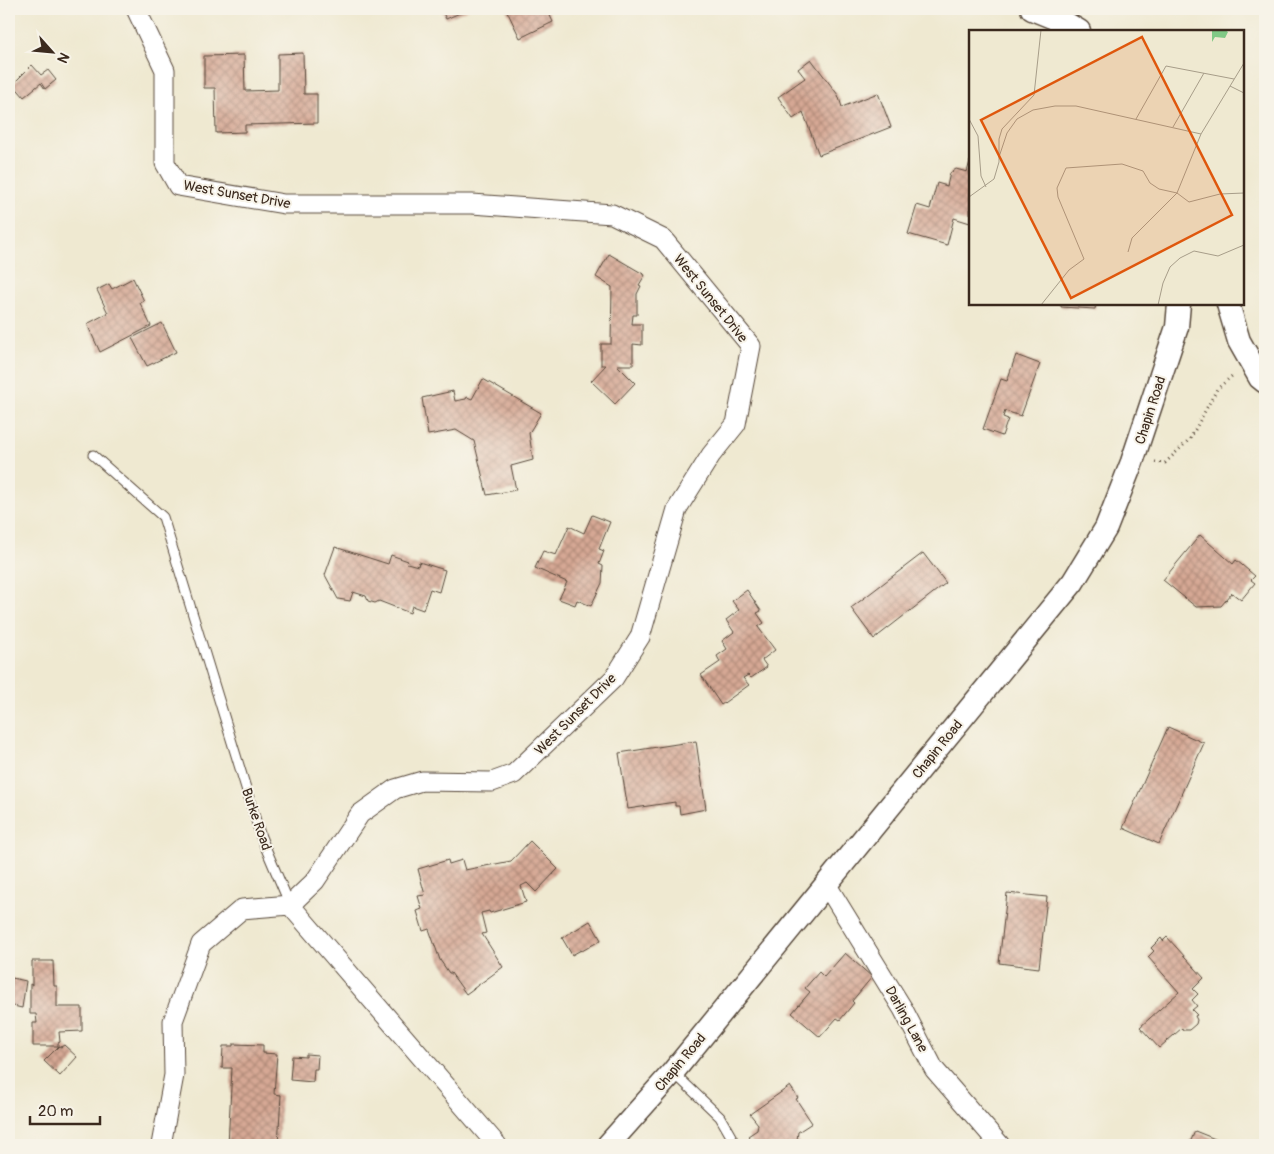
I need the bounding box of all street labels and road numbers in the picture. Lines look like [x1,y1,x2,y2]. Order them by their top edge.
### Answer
street label: West Sunset Drive [182,177,292,212]
street label: West Sunset Drive [670,251,751,346]
street label: Chapin Road [1131,374,1170,446]
street label: West Sunset Drive [531,670,620,759]
street label: Chapin Road [909,716,966,782]
street label: Burke Road [238,786,275,853]
street label: Darling Lane [881,983,932,1055]
street label: Chapin Road [651,1030,710,1095]

